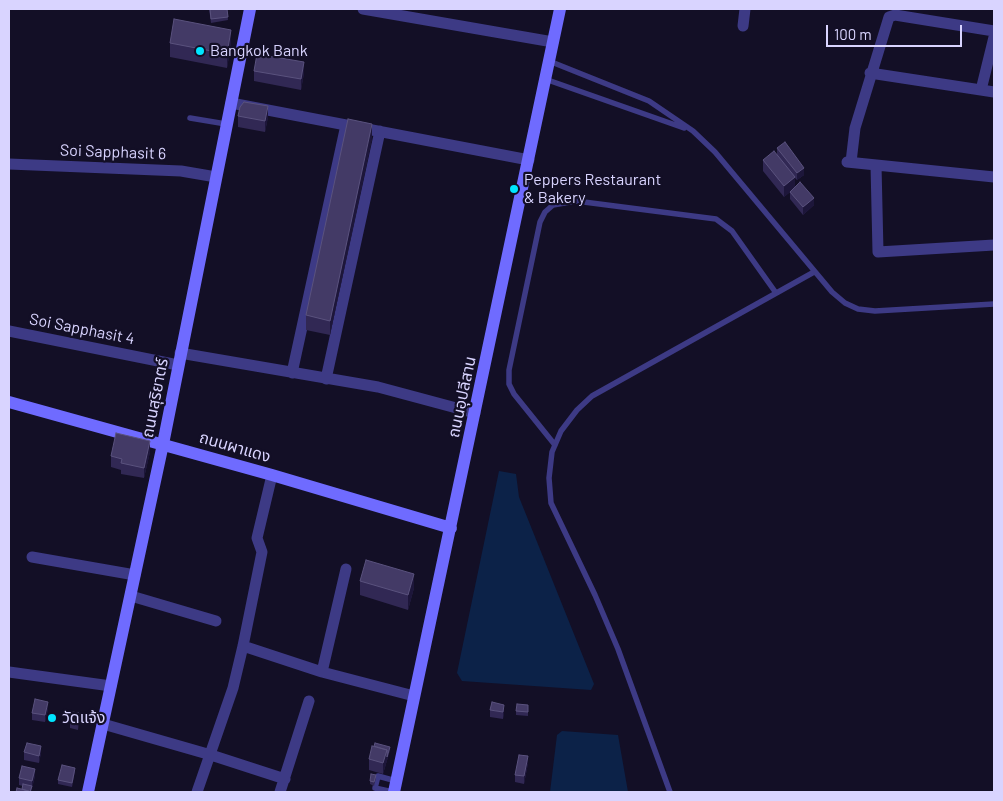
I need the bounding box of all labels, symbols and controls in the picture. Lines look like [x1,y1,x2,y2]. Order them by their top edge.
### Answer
scale bar [828,15,964,47]
text: 100 m [834,25,872,43]
place label: Bangkok Bank [210,41,308,61]
marker: Bangkok Bank [194,45,206,57]
street label: Soi Sapphasit 6 [60,141,166,163]
place label: Peppers Restaurant & Bakery [524,170,661,208]
marker: Peppers Restaurant & Bakery [508,183,520,195]
street label: Soi Sapphasit 4 [28,309,136,349]
street label: ถนนอุปลีสาน [444,355,480,439]
street label: ถนนสุริยาตร์ [138,357,172,439]
street label: ถนนผาแดง [197,428,273,466]
place label: วัดแจ้ง [62,708,105,728]
marker: วัดแจ้ง [46,712,58,724]

